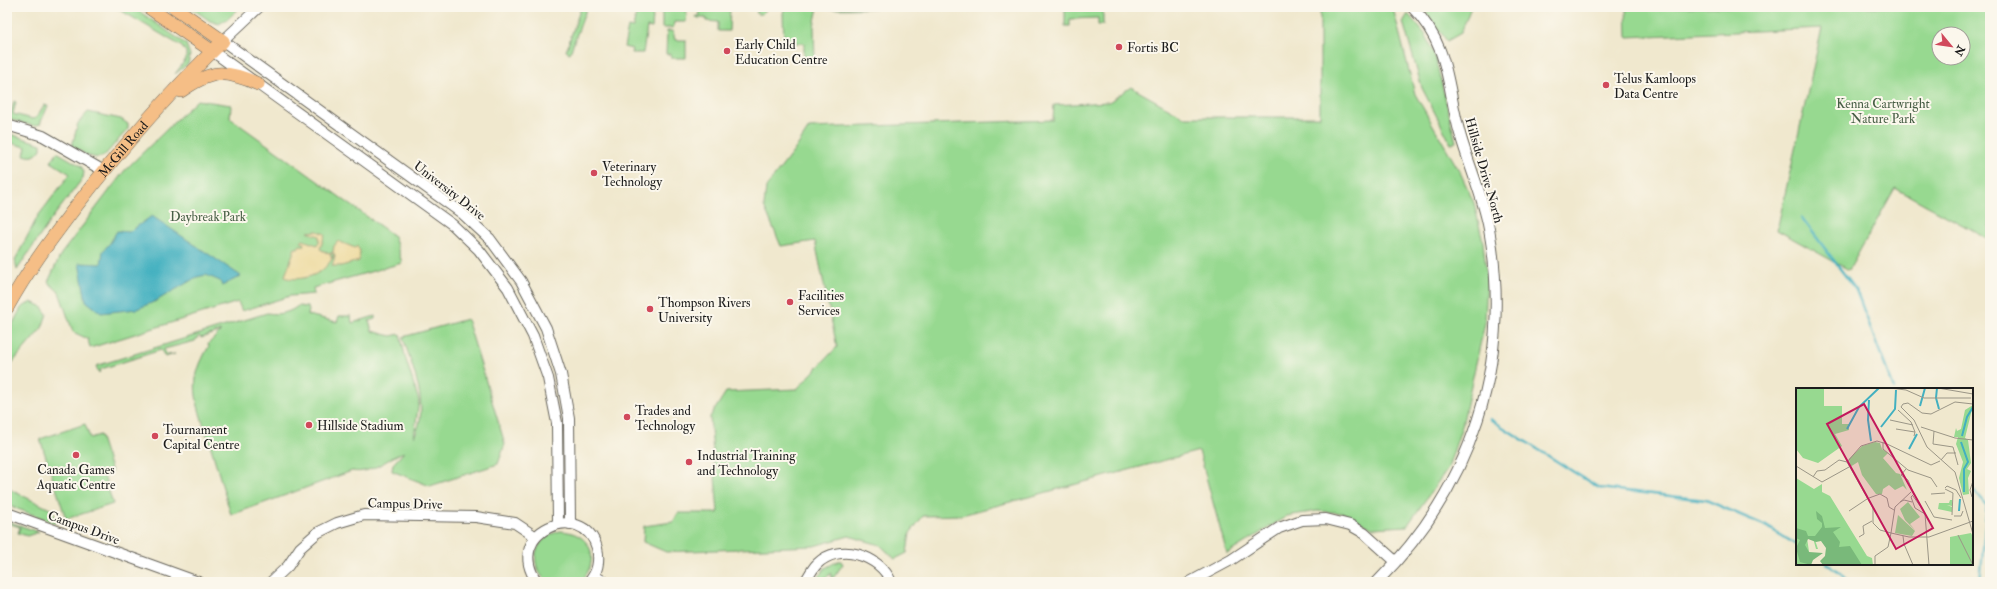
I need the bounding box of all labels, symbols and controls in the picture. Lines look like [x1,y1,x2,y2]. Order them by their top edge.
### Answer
north arrow [1931,26,1971,66]
place label: Early Child Education Centre [735,37,828,68]
place label: Fortis BC [1127,40,1179,56]
marker: Fortis BC [1114,42,1124,52]
text: N [1951,42,1968,59]
marker: Early Child Education Centre [722,46,732,56]
place label: Telus Kamloops Data Centre [1614,71,1697,102]
marker: Telus Kamloops Data Centre [1601,80,1611,90]
park label: Kenna Cartwright Nature Park [1836,96,1930,127]
street label: Hillside Drive North [1461,116,1507,225]
street label: McGill Road [95,118,152,181]
street label: University Drive [410,158,489,225]
place label: Veterinary Technology [602,159,662,191]
marker: Veterinary Technology [589,168,599,178]
park label: Daybreak Park [170,209,247,226]
place label: Facilities Services [798,288,845,319]
place label: Thompson Rivers University [658,295,751,327]
marker: Facilities Services [785,297,795,307]
marker: Thompson Rivers University [645,304,655,314]
inset map [1796,388,1973,565]
place label: Trades and Technology [635,403,695,435]
marker: Trades and Technology [622,412,632,422]
place label: Hillside Stadium [317,418,404,434]
marker: Hillside Stadium [304,420,314,430]
place label: Tournament Capital Centre [163,422,240,454]
marker: Tournament Capital Centre [150,431,160,441]
place label: Industrial Training and Technology [697,448,796,480]
marker: Canada Games Aquatic Centre [71,450,81,460]
marker: Industrial Training and Technology [684,457,694,467]
place label: Canada Games Aquatic Centre [36,462,116,493]
street label: Campus Drive [367,495,443,514]
street label: Campus Drive [45,508,122,549]

